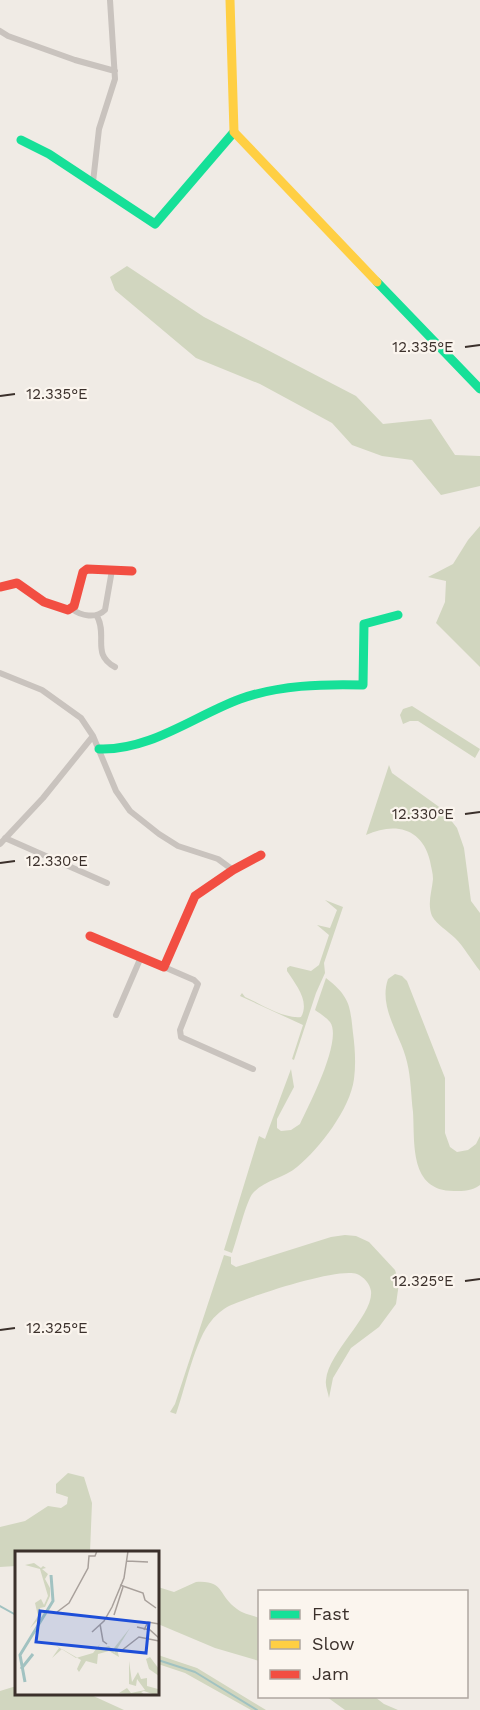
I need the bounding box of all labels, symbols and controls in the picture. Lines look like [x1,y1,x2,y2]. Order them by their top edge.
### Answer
text: 12.335°E [392,338,454,356]
text: 12.335°E [26,385,88,403]
text: 12.330°E [392,805,454,823]
text: 12.330°E [26,852,88,870]
text: 12.325°E [392,1272,454,1290]
text: 12.325°E [26,1319,88,1337]
inset map [15,1551,159,1695]
legend [258,1590,468,1698]
text: Fast [312,1603,350,1624]
text: Slow [312,1633,355,1654]
text: Jam [312,1663,349,1684]

